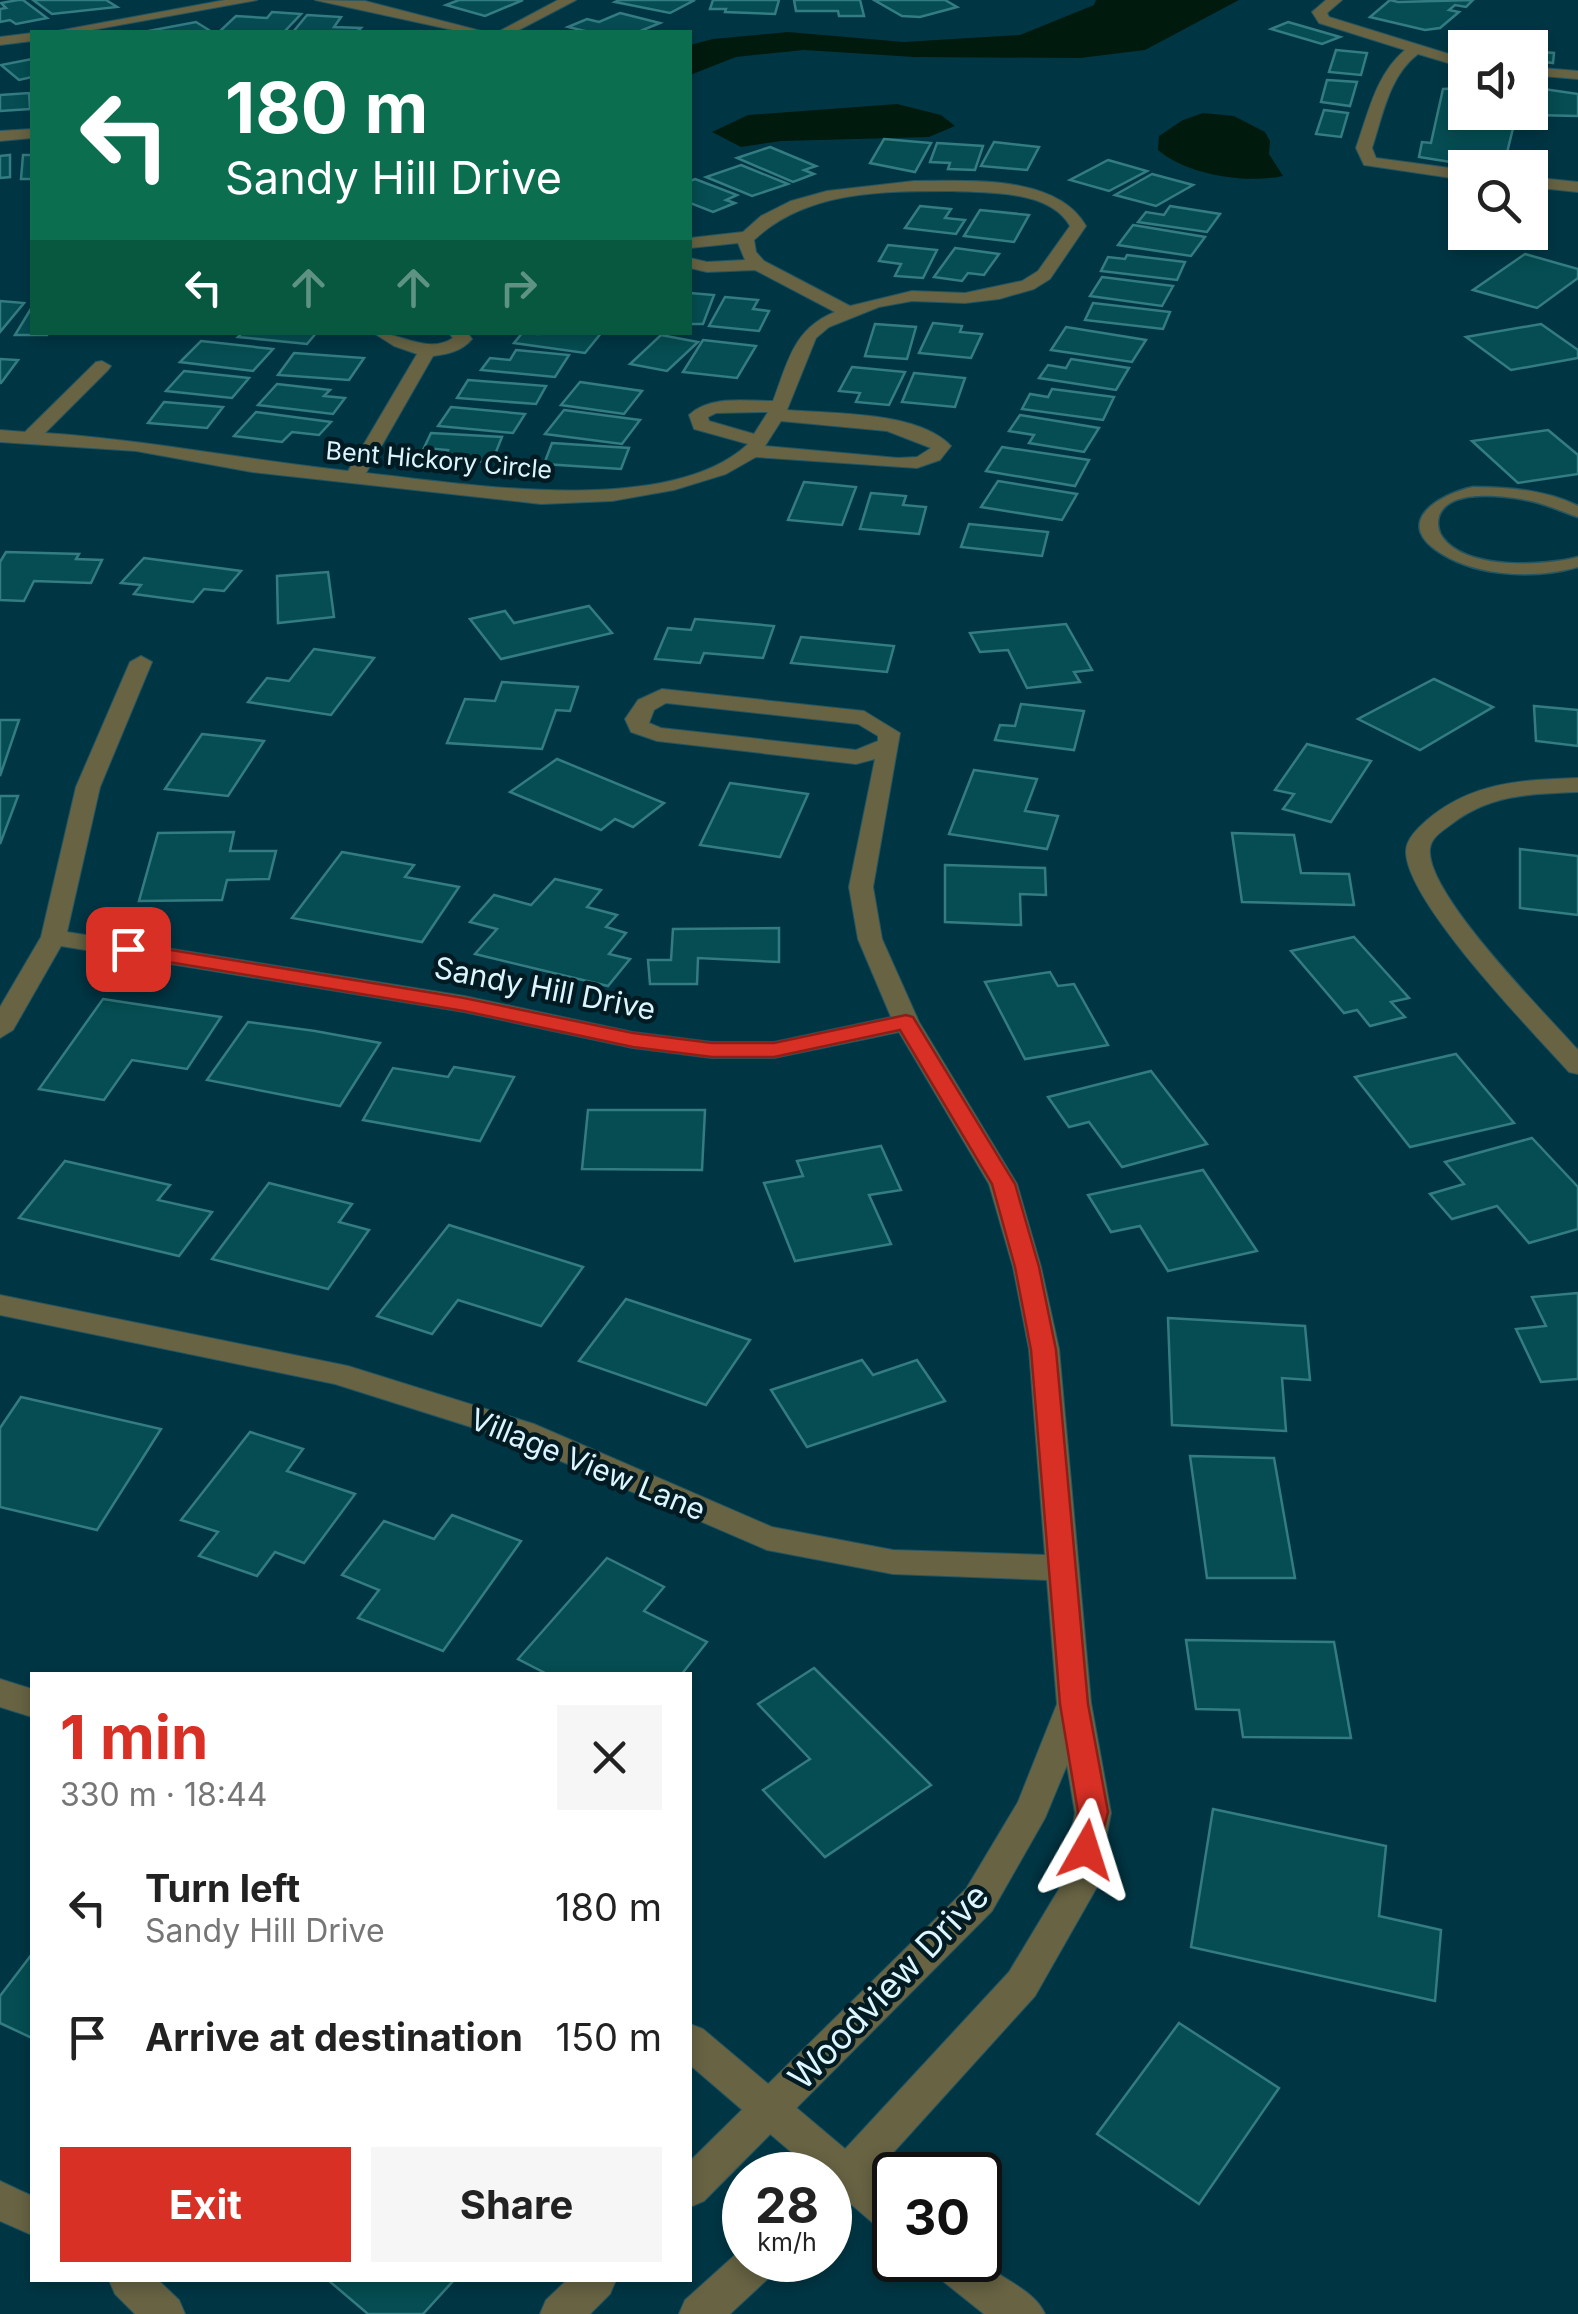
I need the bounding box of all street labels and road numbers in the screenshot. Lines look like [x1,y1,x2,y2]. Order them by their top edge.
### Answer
street label: Bent Hickory Circle [325,435,553,485]
street label: Sandy Hill Drive [431,949,659,1027]
street label: Village View Lane [465,1400,711,1528]
street label: Woodview Drive [779,1874,997,2098]

